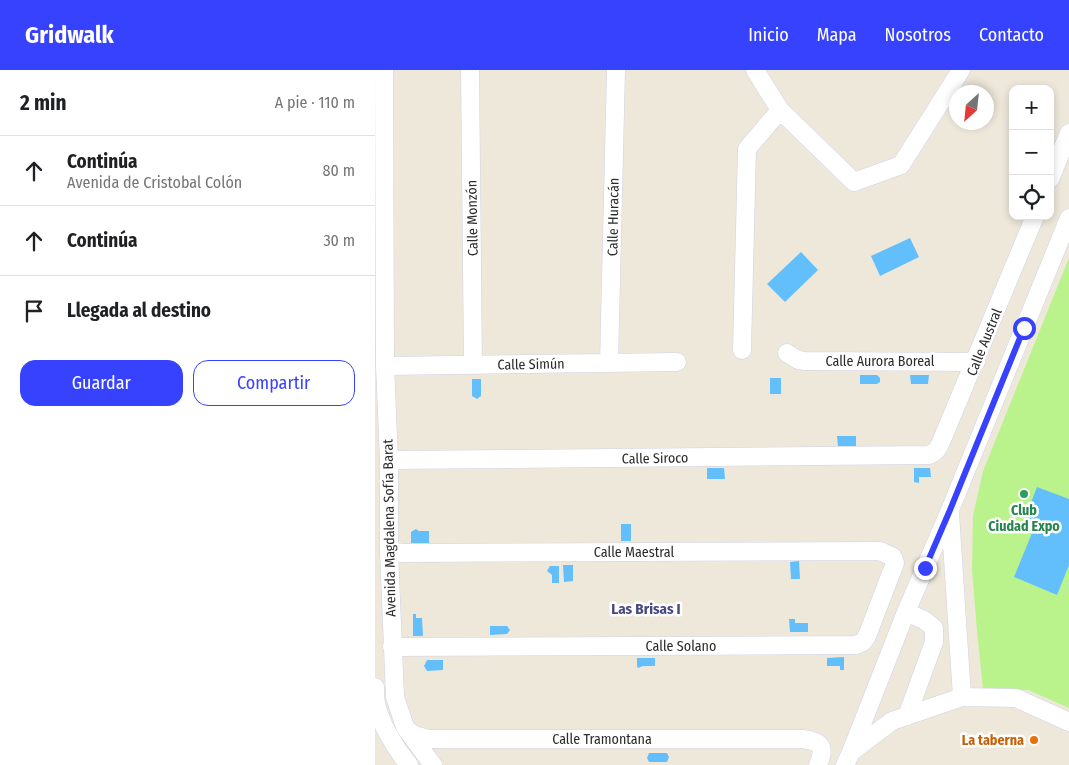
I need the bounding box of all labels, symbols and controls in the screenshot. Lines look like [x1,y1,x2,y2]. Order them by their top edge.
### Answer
text: Gridwalk [25,21,114,49]
text: Inicio [748,24,789,46]
text: Mapa [817,24,857,46]
text: Nosotros [885,24,951,46]
text: Contacto [979,24,1044,46]
north arrow [949,85,994,130]
map controls [1009,85,1054,220]
button: + [1009,85,1054,130]
text: 2 min [20,90,67,116]
text: A pie · 110 m [275,93,355,112]
button: − [1009,130,1054,175]
text: Continúa [67,150,138,173]
icon: ahead [20,157,48,185]
text: 80 m [323,161,355,180]
text: Avenida de Cristobal Colón [67,173,242,192]
button: locate [1009,175,1054,220]
street label: Calle Huracán [604,178,623,256]
street label: Calle Monzón [463,180,482,256]
icon: ahead [20,227,48,255]
text: Continúa [67,229,138,252]
text: 30 m [323,231,355,250]
icon: arrive [20,297,48,325]
text: Llegada al destino [67,299,211,322]
street label: Calle Austral [963,306,1006,378]
route start [1013,317,1036,340]
street label: Calle Aurora Boreal [825,353,935,370]
street label: Calle Simún [497,355,565,374]
button: Guardar [20,360,183,406]
button: Compartir [193,360,355,406]
street label: Avenida Magdalena Sofía Barat [379,439,400,617]
street label: Calle Siroco [622,449,688,468]
marker: Club Ciudad Expo [1018,488,1030,500]
place label: Club Ciudad Expo [988,502,1060,535]
street label: Calle Maestral [594,544,674,561]
route end [914,557,937,580]
district label: Las Brisas I [611,600,681,618]
street label: Calle Solano [646,638,716,655]
street label: Calle Tramontana [552,731,652,748]
place label: La taberna [962,732,1024,749]
marker: La taberna [1028,734,1040,746]

